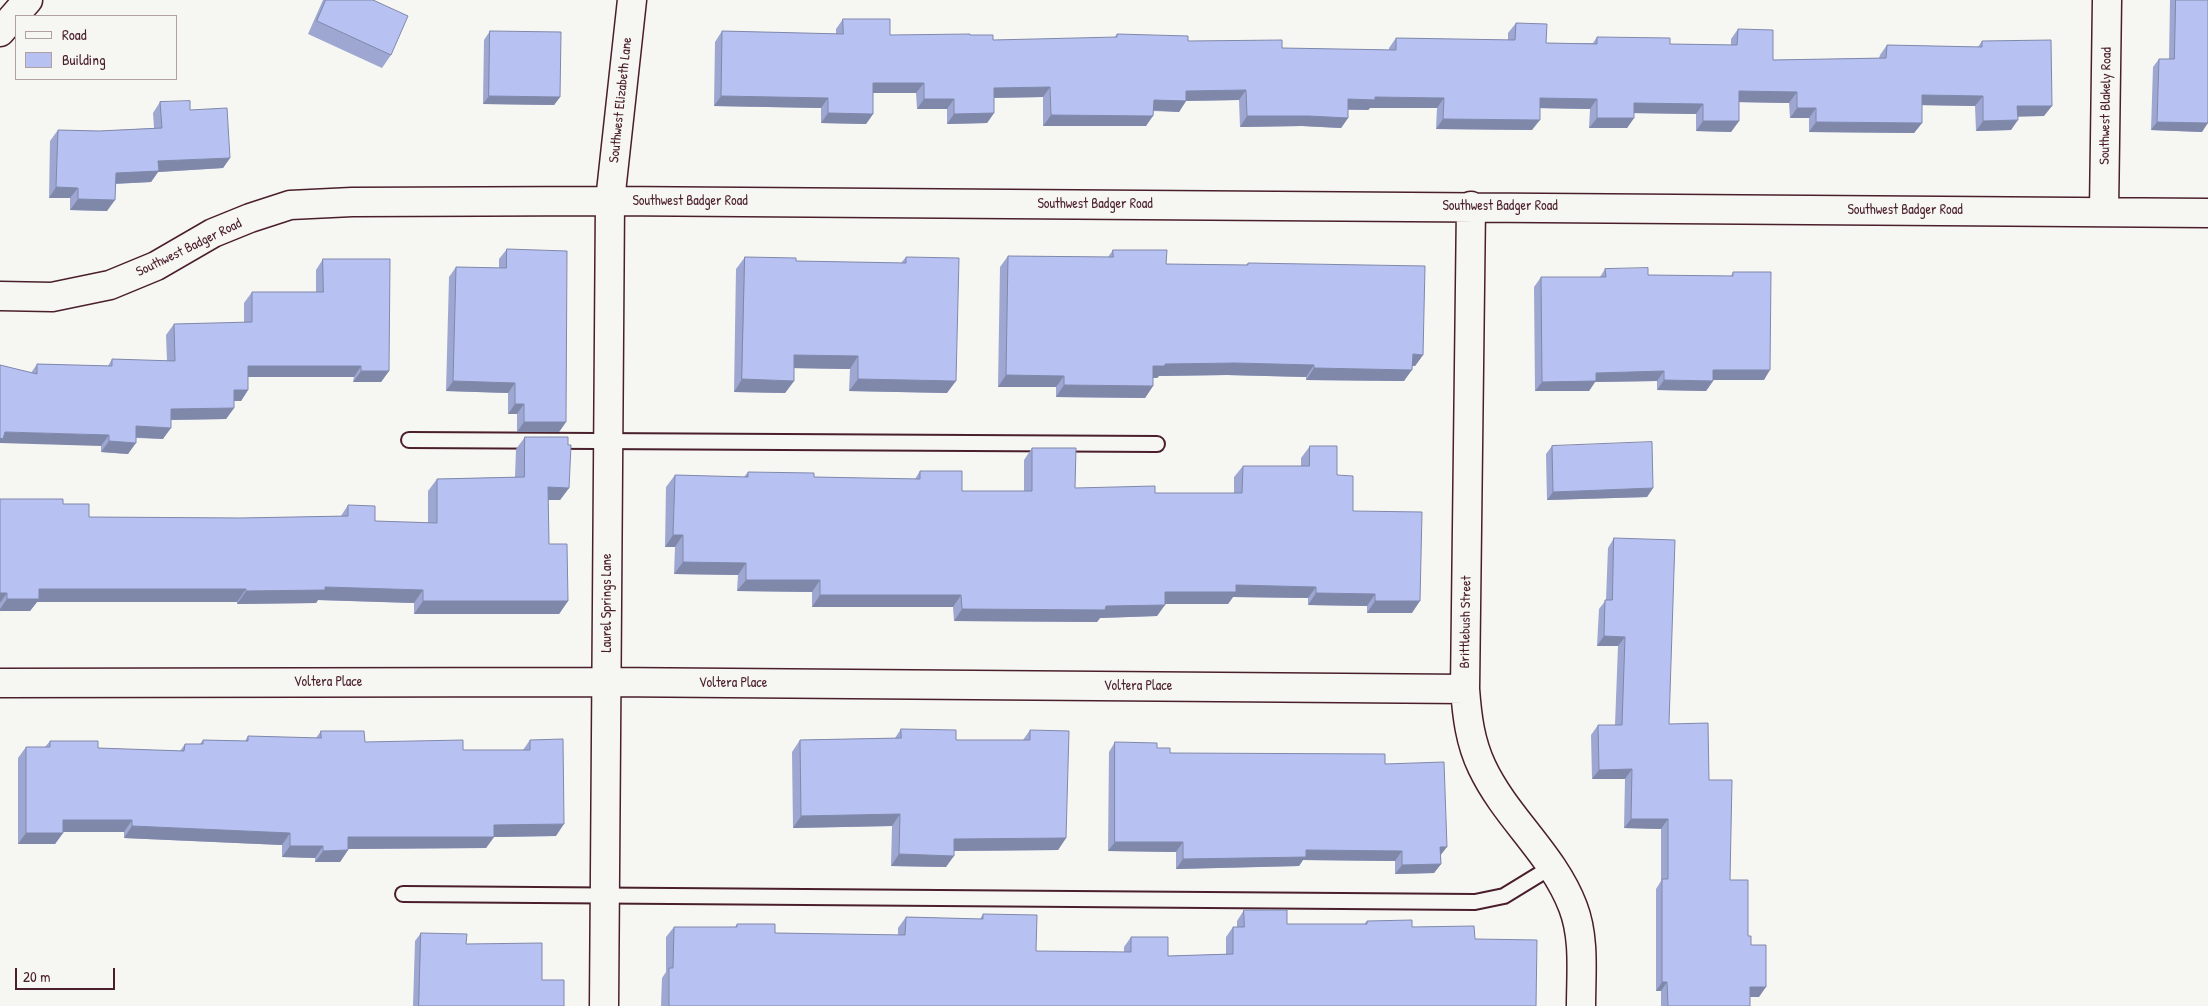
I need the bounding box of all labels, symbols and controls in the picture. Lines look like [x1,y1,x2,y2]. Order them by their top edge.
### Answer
legend [15,15,178,80]
text: Road [62,24,87,45]
street label: Southwest Elizabeth Lane [606,36,636,164]
street label: Southwest Blakely Road [2097,47,2115,165]
text: Building [62,49,106,70]
street label: Southwest Badger Road [632,193,748,209]
street label: Southwest Badger Road [1037,196,1153,212]
street label: Southwest Badger Road [1442,198,1558,214]
street label: Southwest Badger Road [1847,202,1963,218]
street label: Southwest Badger Road [134,215,244,281]
street label: Laurel Springs Lane [599,554,615,652]
street label: Brittlebush Street [1457,575,1475,669]
street label: Voltera Place [294,674,362,690]
street label: Voltera Place [699,675,767,691]
street label: Voltera Place [1104,678,1172,694]
scale bar [18,958,118,990]
text: 20 m [23,966,50,987]

